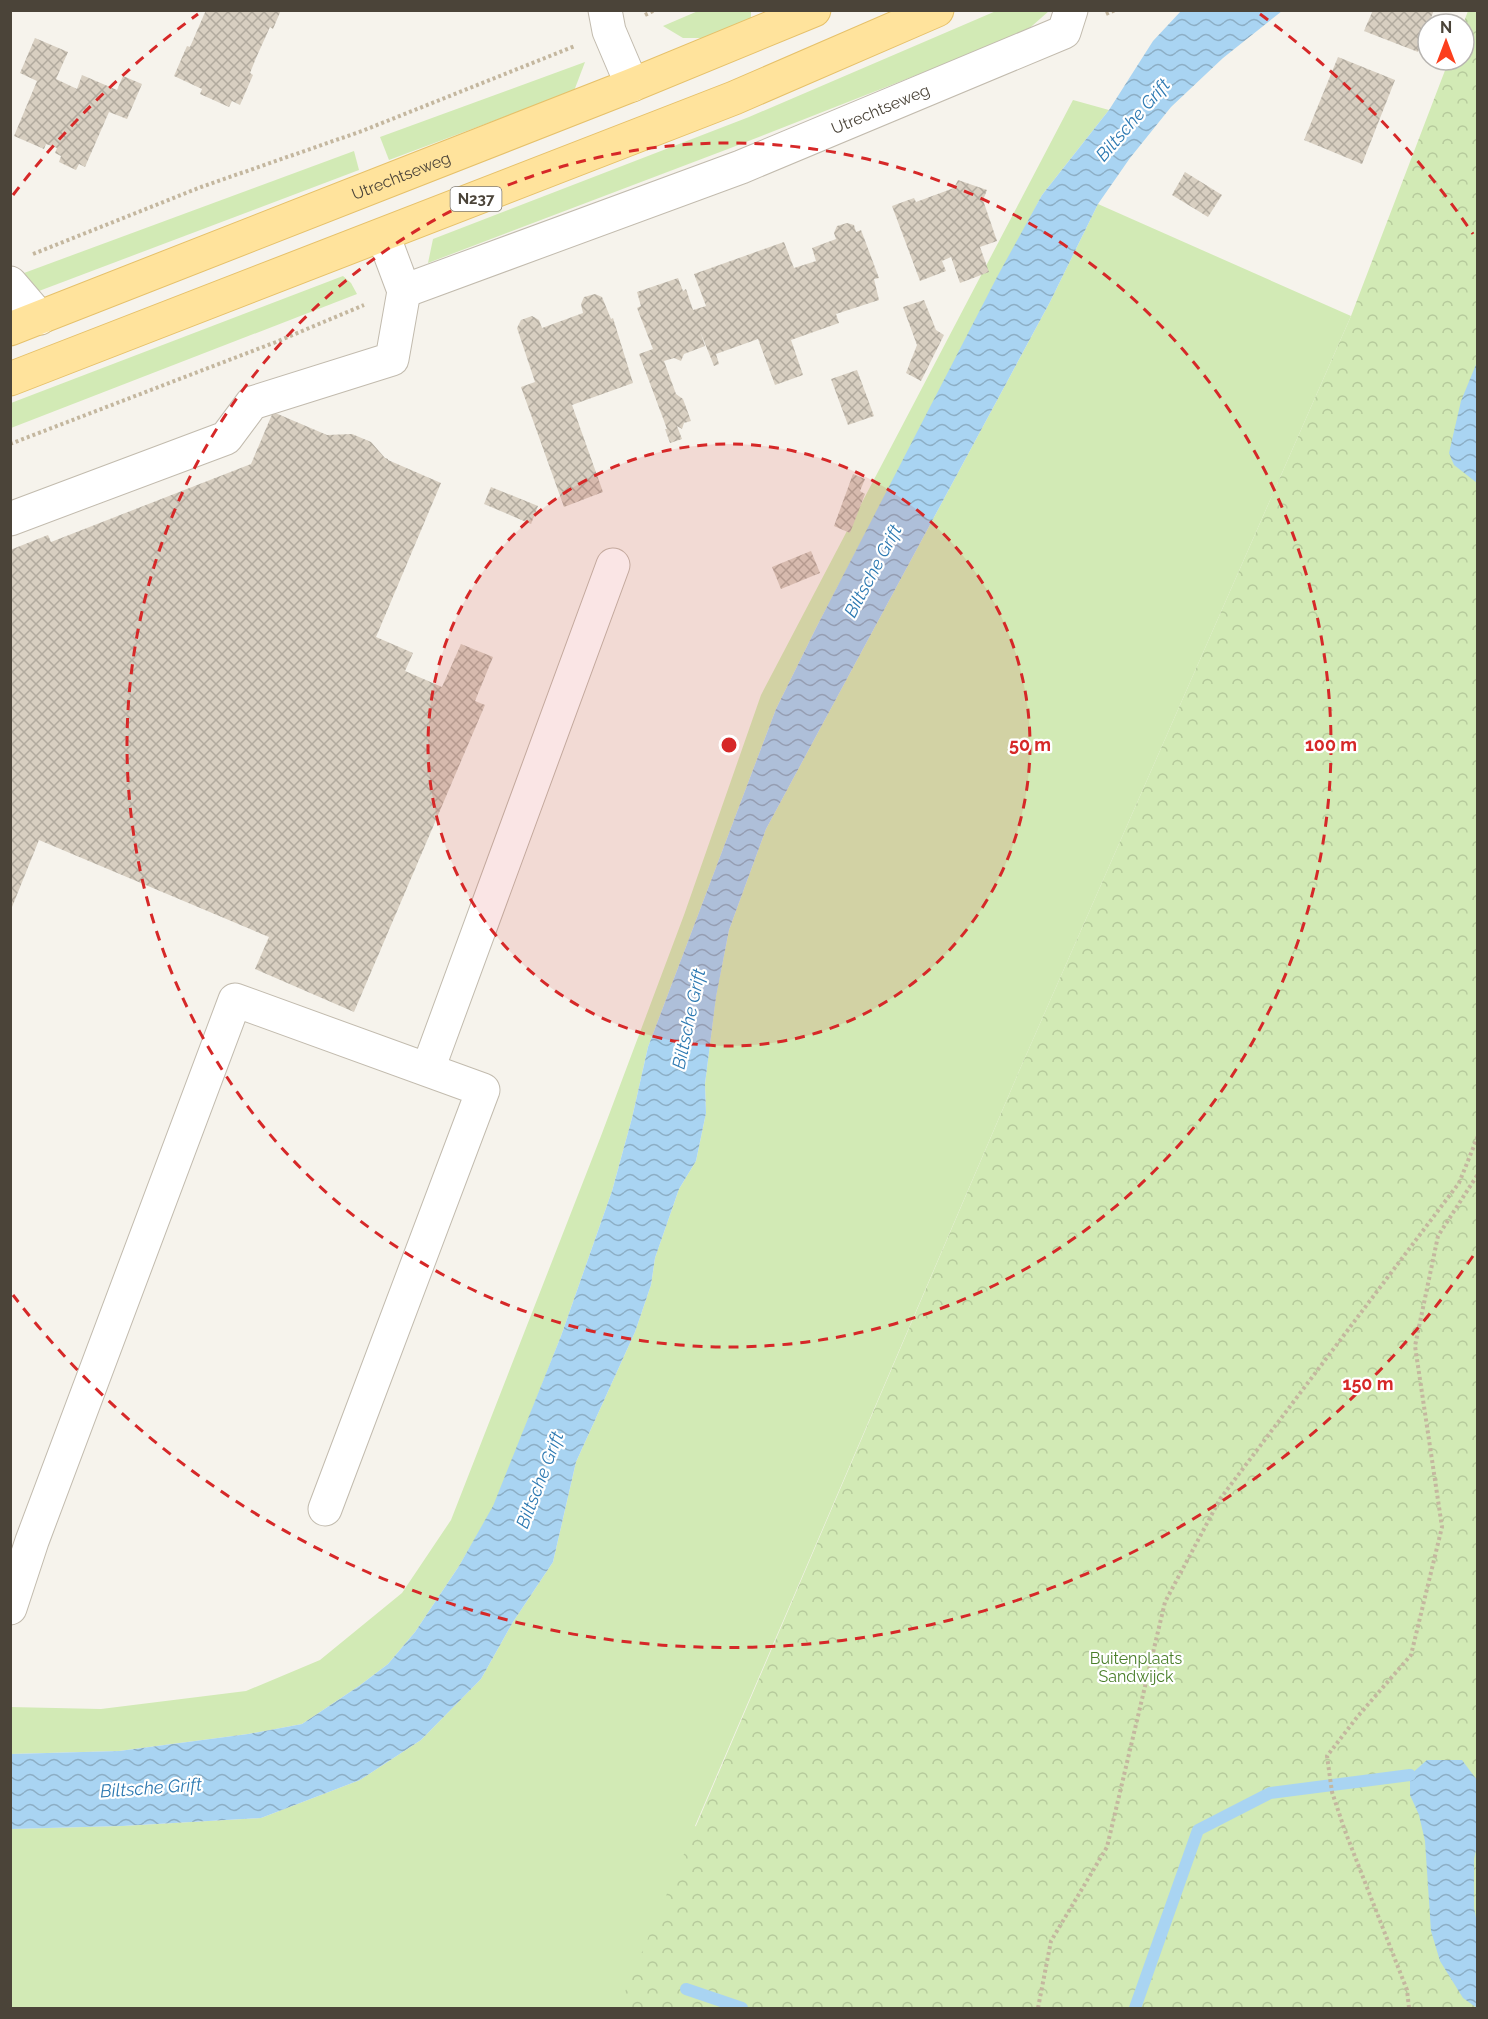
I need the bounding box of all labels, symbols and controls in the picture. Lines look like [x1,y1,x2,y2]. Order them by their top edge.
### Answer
north arrow [1416,12,1476,72]
text: N [1440,18,1452,37]
water label: Biltsche Grift [1091,74,1174,165]
street label: Utrechtseweg [829,80,932,138]
street label: Utrechtseweg [349,148,453,204]
road number: N237 [450,187,502,211]
water label: Biltsche Grift [839,521,906,621]
text: 50 m [1009,734,1051,755]
text: 100 m [1305,734,1357,755]
centre of rings [719,735,739,755]
water label: Biltsche Grift [668,967,709,1071]
text: 150 m [1343,1373,1394,1394]
water label: Biltsche Grift [511,1428,568,1531]
park label: Buitenplaats Sandwijck [1090,1649,1182,1686]
water label: Biltsche Grift [99,1773,203,1802]

